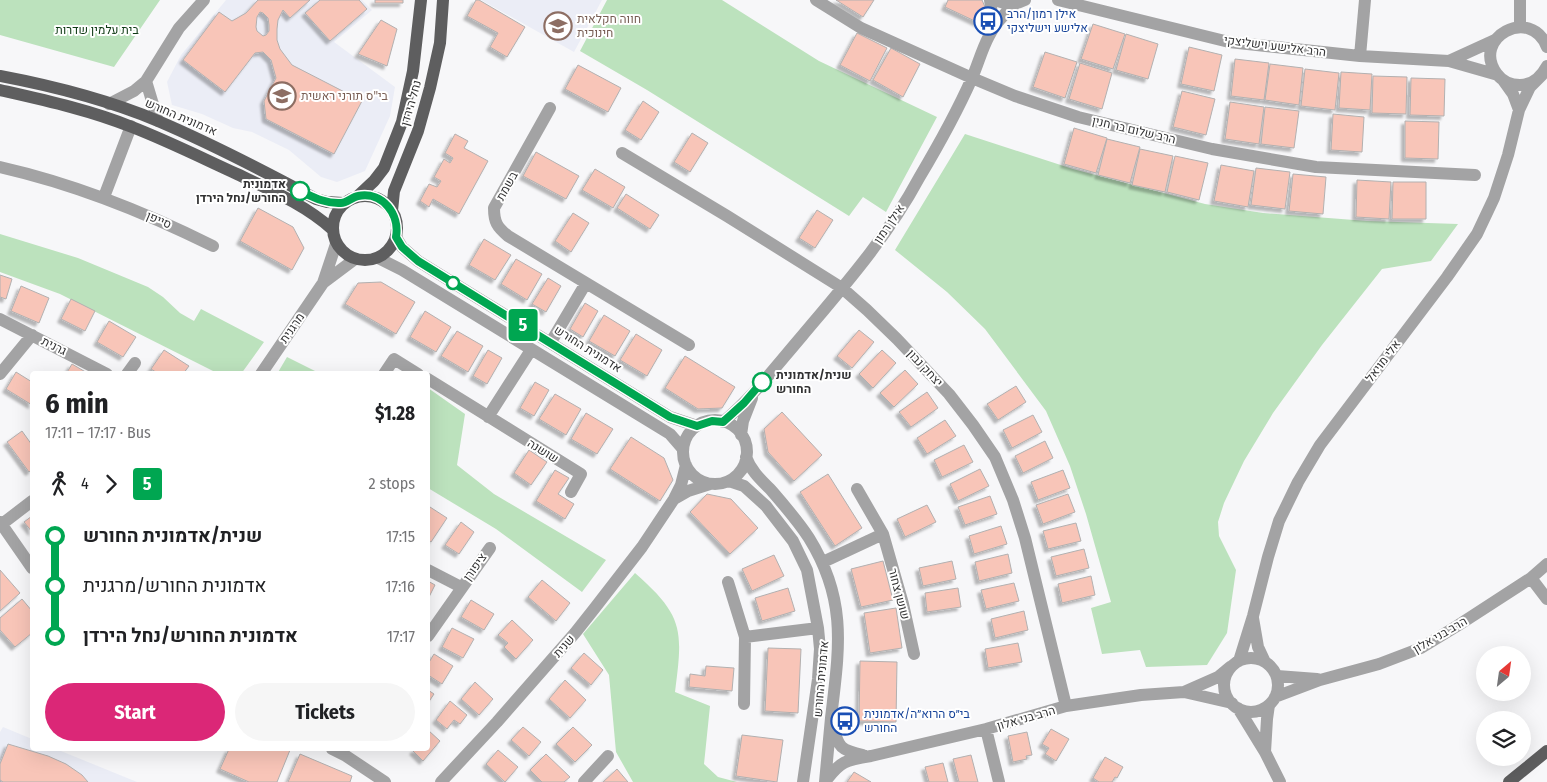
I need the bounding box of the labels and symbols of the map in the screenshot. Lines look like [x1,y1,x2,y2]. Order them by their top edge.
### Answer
bus stop icon: אילן רמון/הרב אלישע וישליצקי [973,6,1003,36]
place label: אילן רמון/הרב אלישע וישליצקי [1007,7,1088,35]
school or university icon: חווה חקלאית חינוכית [543,11,573,41]
place label: חווה חקלאית חינוכית [577,12,641,40]
park label: בית עלמין שדרות [55,23,139,37]
street label: הרב אלישע וישליצקי [1223,33,1327,59]
street label: נחל הירדן [398,79,424,127]
school or university icon: בי"ס תורני ראשית [267,81,297,111]
place label: בי"ס תורני ראשית [301,89,389,103]
street label: אדמונית החורש [143,96,219,139]
street label: הרב שלום בר חנין [1091,114,1177,146]
street label: בשמת [493,168,521,203]
place label: אדמונית החורש/נחל הירדן [196,177,286,205]
marker: אדמונית החורש/נחל הירדן [290,181,310,201]
street label: אילן רמון [871,201,907,246]
street label: סייפן [144,209,174,231]
unlabelled marker [446,276,460,290]
line badge: 5 [507,309,539,341]
street label: מרגנית [277,310,307,346]
street label: אדמונית החורש [552,323,624,375]
street label: גרנית [39,334,69,358]
street label: אלי מויאל [1363,337,1403,385]
street label: יצחק נבון [904,347,946,389]
place label: שנית/אדמונית החורש [776,368,852,396]
marker: שנית/אדמונית החורש [752,372,772,392]
street label: שושנה [525,436,561,466]
street label: ציפורן [460,550,490,583]
street label: שושן צחור [885,567,913,621]
street label: הרב בני אלון [1410,614,1470,656]
street label: שנית [551,632,577,660]
street label: אדמונית החורש [811,640,831,718]
north arrow [1476,646,1531,701]
street label: הרב בני אלון [995,703,1057,733]
bus stop icon: בי״ס הרוא״ה/אדמונית החורש [830,706,860,736]
place label: בי״ס הרוא״ה/אדמונית החורש [864,707,970,735]

